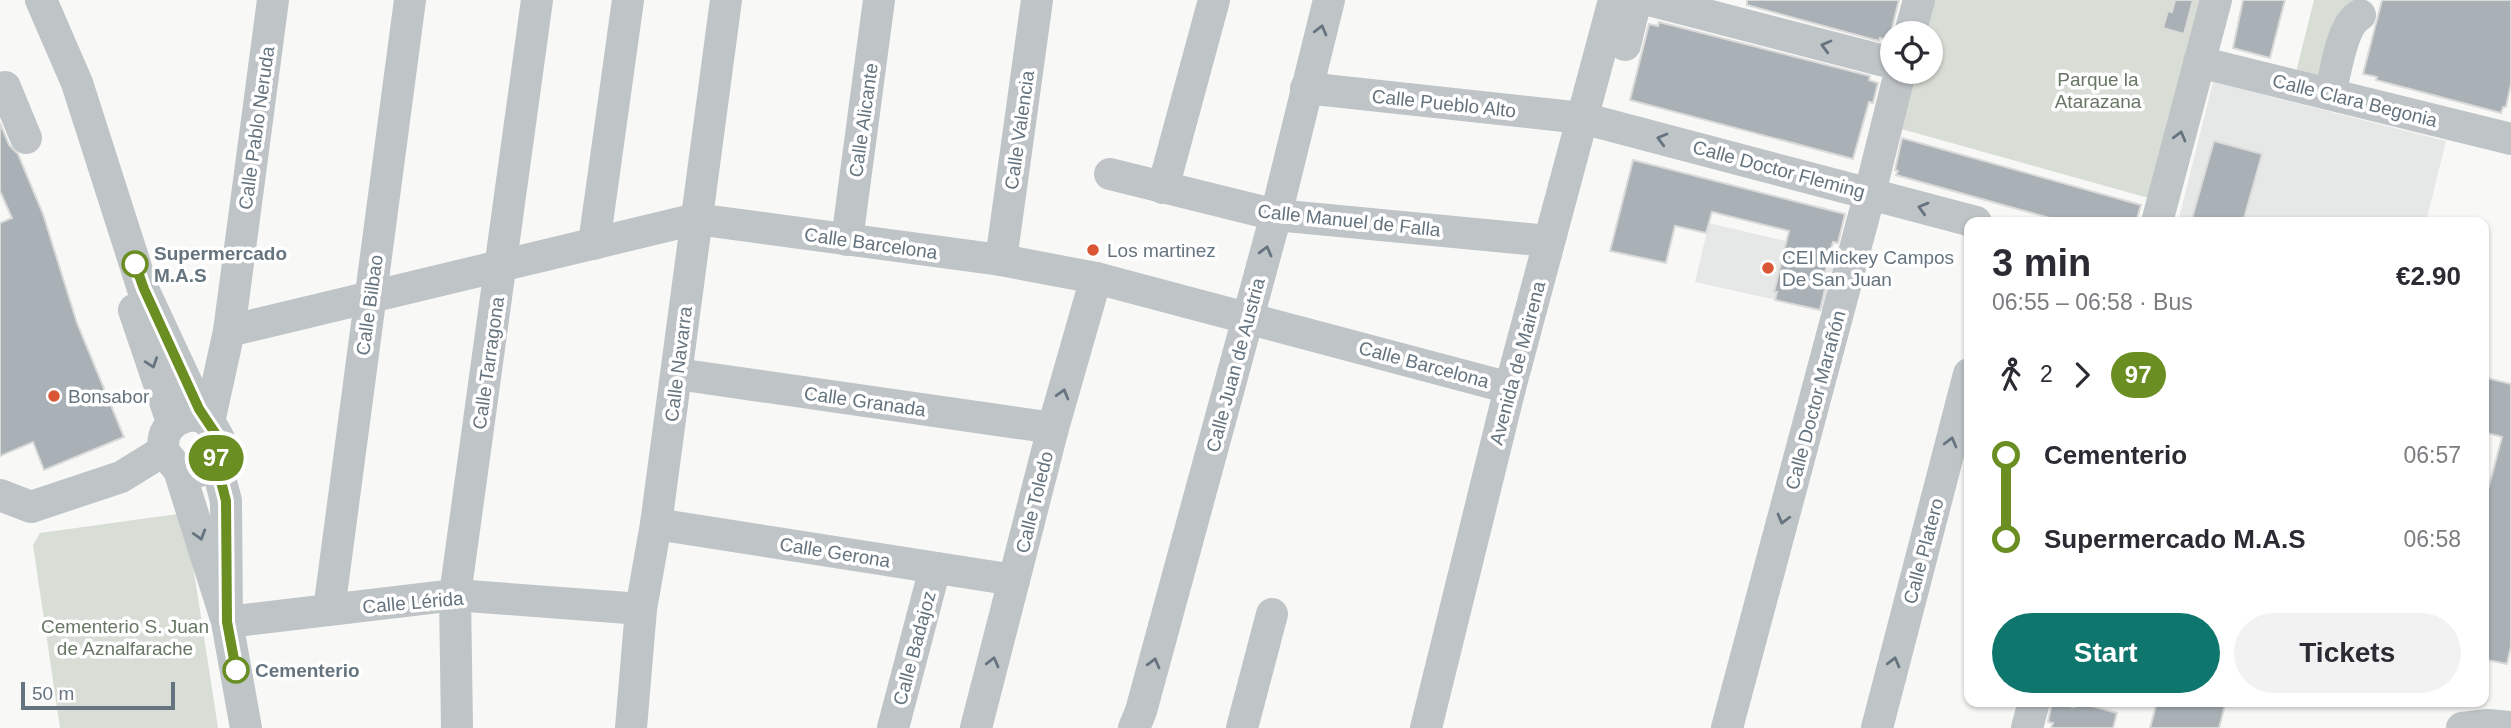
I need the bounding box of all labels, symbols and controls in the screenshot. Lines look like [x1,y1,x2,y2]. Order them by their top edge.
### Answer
map controls [1880,21,1943,84]
button: locate [1880,21,1943,84]
one-way arrow [1313,25,1327,37]
one-way arrow [1820,40,1832,54]
street label: Calle Pablo Neruda [235,45,278,211]
street label: Calle Alicante [845,62,882,179]
street label: Calle Valencia [1001,69,1038,191]
park label: Parque la Atarazana [2055,69,2142,112]
street label: Calle Clara Begonia [2270,70,2440,131]
street label: Calle Pueblo Alto [1371,85,1517,122]
one-way arrow [2172,130,2186,142]
one-way arrow [1656,133,1668,147]
street label: Calle Doctor Fleming [1690,136,1867,203]
street label: Calle Manuel de Falla [1256,200,1442,241]
one-way arrow [1917,201,1929,216]
street label: Calle Barcelona [803,224,939,263]
place label: Los martinez [1107,240,1216,261]
marker: Los martinez [1085,242,1101,258]
text: 3 min [1992,242,2091,284]
place label: Supermercado M.A.S [154,243,287,286]
one-way arrow [1257,245,1272,257]
place label: CEI Mickey Campos De San Juan [1782,247,1954,290]
marker: Supermercado M.A.S [122,251,148,277]
street label: Calle Bilbao [352,253,387,357]
marker: CEI Mickey Campos De San Juan [1760,260,1776,276]
text: €2.90 [2396,261,2461,291]
street label: Calle Juan de Austria [1202,275,1269,455]
street label: Avenida de Mairena [1486,279,1550,447]
text: 06:55 – 06:58 · Bus [1992,289,2193,315]
street label: Calle Tarragona [469,295,508,431]
street label: Calle Navarra [661,305,696,423]
street label: Calle Doctor Marañón [1781,308,1850,492]
street label: Calle Barcelona [1356,337,1492,392]
one-way arrow [144,356,158,368]
icon: walk [1992,356,2030,394]
icon: forward [2063,356,2101,394]
text: 2 [2040,361,2053,387]
text: 97 [2125,361,2152,388]
street label: Calle Granada [803,383,927,420]
place label: Bonsabor [68,386,150,407]
marker: Bonsabor [46,388,62,404]
one-way arrow [1054,388,1069,400]
line badge: 97 [184,435,248,481]
one-way arrow [1943,436,1957,448]
text: Cementerio [2044,440,2187,470]
text: 06:57 [2403,442,2461,468]
text: 97 [203,444,229,471]
street label: Calle Toledo [1012,449,1057,555]
street label: Calle Platero [1899,496,1948,606]
one-way arrow [1777,513,1791,525]
text: Supermercado M.A.S [2044,524,2306,554]
text: 06:58 [2403,526,2461,552]
one-way arrow [192,529,207,541]
street label: Calle Gerona [778,533,892,572]
street label: Calle Lérida [362,588,465,617]
street label: Calle Badajoz [889,589,940,707]
button: Start [1992,613,2220,693]
button: Tickets [2234,613,2461,693]
park label: Cementerio S. Juan de Aznalfarache [41,616,209,659]
one-way arrow [985,656,999,668]
one-way arrow [1886,656,1900,668]
marker: Cementerio [223,657,249,683]
one-way arrow [1146,657,1160,669]
place label: Cementerio [255,660,360,681]
scale bar [21,679,175,711]
text: 50 m [32,683,74,704]

